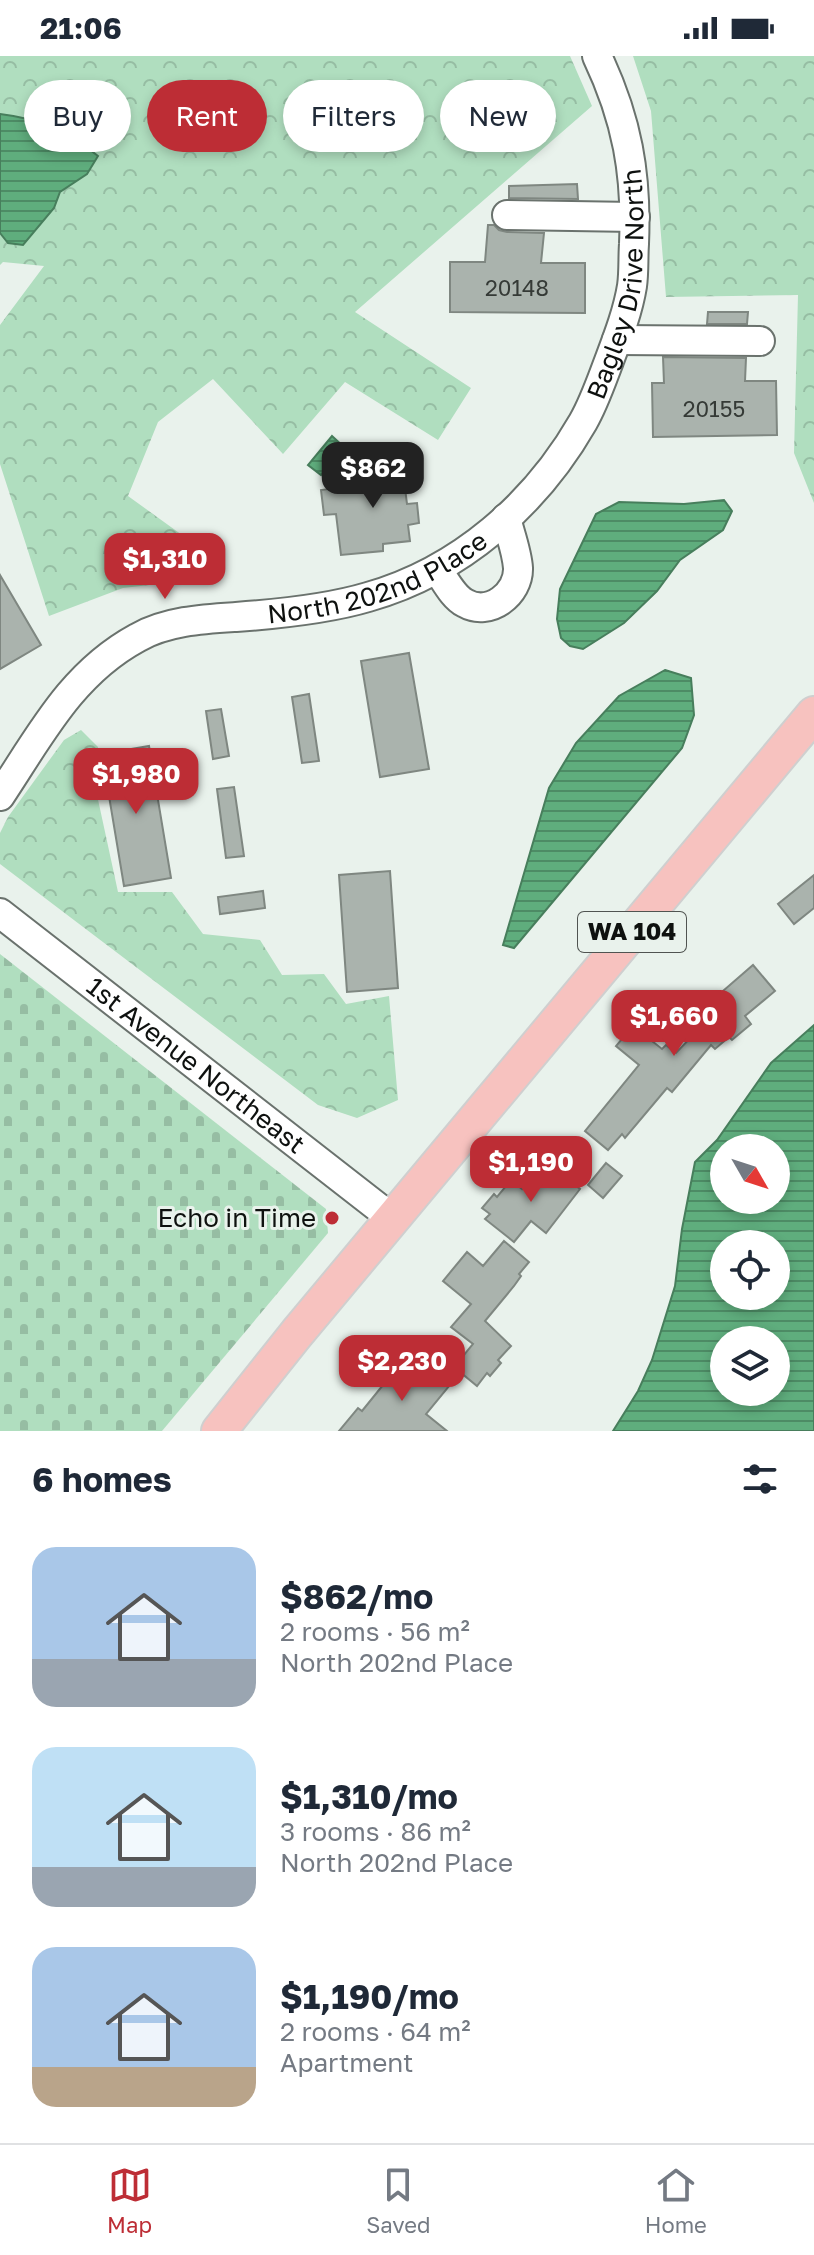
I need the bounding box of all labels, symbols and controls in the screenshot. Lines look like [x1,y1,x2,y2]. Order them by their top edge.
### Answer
text: 21:06 [40,10,122,46]
chip: Buy [24,80,131,152]
chip: Rent [147,80,267,152]
chip: Filters [283,80,424,152]
chip: New [440,80,556,152]
street label: Bagley Drive North [580,167,650,404]
house number: 20148 [485,274,549,301]
house number: 20155 [683,395,745,422]
pin: $862 [326,442,420,510]
text: $862 [340,452,406,483]
street label: North 202nd Place [266,525,493,629]
pin: $1,310 [100,533,230,601]
text: $1,310 [122,543,208,574]
pin: $1,980 [71,748,201,816]
text: $1,980 [91,758,181,789]
road number: WA 104 [578,912,686,952]
street label: 1st Avenue Northeast [81,970,311,1160]
pin: $1,660 [609,990,739,1058]
text: $1,660 [629,1000,719,1031]
north arrow [710,1134,790,1214]
map controls [710,1134,790,1406]
pin: $1,190 [466,1136,596,1204]
text: $1,190 [488,1146,574,1177]
place label: Echo in Time [158,1202,316,1233]
marker: Echo in Time [323,1209,341,1227]
button: locate [710,1230,790,1310]
button: layers [710,1326,790,1406]
pin: $2,230 [337,1335,467,1403]
text: $2,230 [357,1345,447,1376]
icon: filters [738,1457,782,1501]
text: 6 homes [32,1459,172,1499]
text: $862/mo [280,1576,433,1616]
icon: home [96,1579,192,1675]
text: 2 rooms · 56 m² [280,1616,470,1647]
text: North 202nd Place [280,1647,513,1678]
text: $1,310/mo [280,1776,458,1816]
icon: home [96,1779,192,1875]
text: 3 rooms · 86 m² [280,1816,471,1847]
text: North 202nd Place [280,1847,513,1878]
text: $1,190/mo [280,1976,459,2016]
icon: home [96,1979,192,2075]
text: 2 rooms · 64 m² [280,2016,471,2047]
text: Apartment [280,2047,413,2078]
tab: Map [107,2163,152,2238]
tab: Saved [366,2163,430,2238]
tab: Home [645,2163,707,2238]

